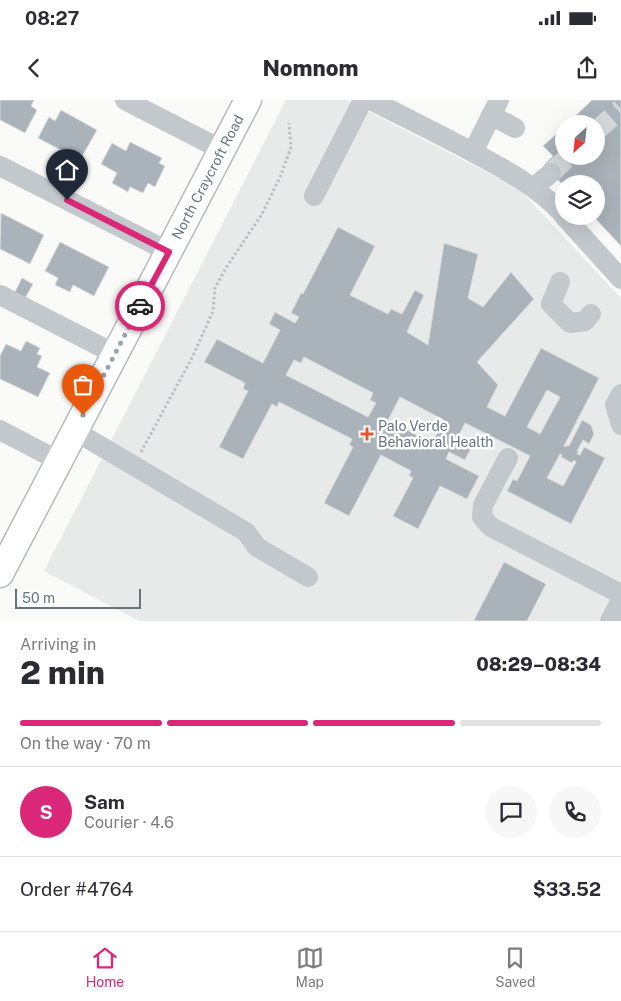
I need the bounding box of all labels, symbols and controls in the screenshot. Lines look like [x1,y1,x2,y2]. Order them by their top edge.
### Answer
text: 08:27 [25,7,79,29]
icon: back [20,54,48,82]
icon: share [573,54,601,82]
text: Nomnom [263,55,358,81]
street label: North Craycroft Road [169,112,247,242]
north arrow [555,115,605,165]
map controls [555,115,605,225]
pin [46,149,88,200]
icon: home [53,156,81,184]
button: layers [555,175,605,225]
courier [115,281,165,331]
icon: car [126,292,154,320]
pin [62,364,104,415]
icon: bag [69,371,97,399]
place label: Palo Verde Behavioral Health [378,418,493,450]
marker: Palo Verde Behavioral Health [360,427,374,441]
scale bar [15,586,141,609]
text: 50 m [22,590,55,606]
text: Arriving in [20,635,96,654]
text: 08:29–08:34 [476,653,601,675]
text: 2 min [20,654,105,691]
text: On the way · 70 m [20,734,150,753]
button: chat [485,786,537,838]
button: phone [549,786,601,838]
text: Sam [84,791,125,813]
text: S [39,801,53,823]
text: Courier · 4.6 [84,813,174,832]
text: Order #4764 [20,878,133,900]
text: $33.52 [533,878,601,900]
tab: Home [86,944,124,990]
tab: Map [296,944,324,990]
tab: Saved [495,944,535,990]

